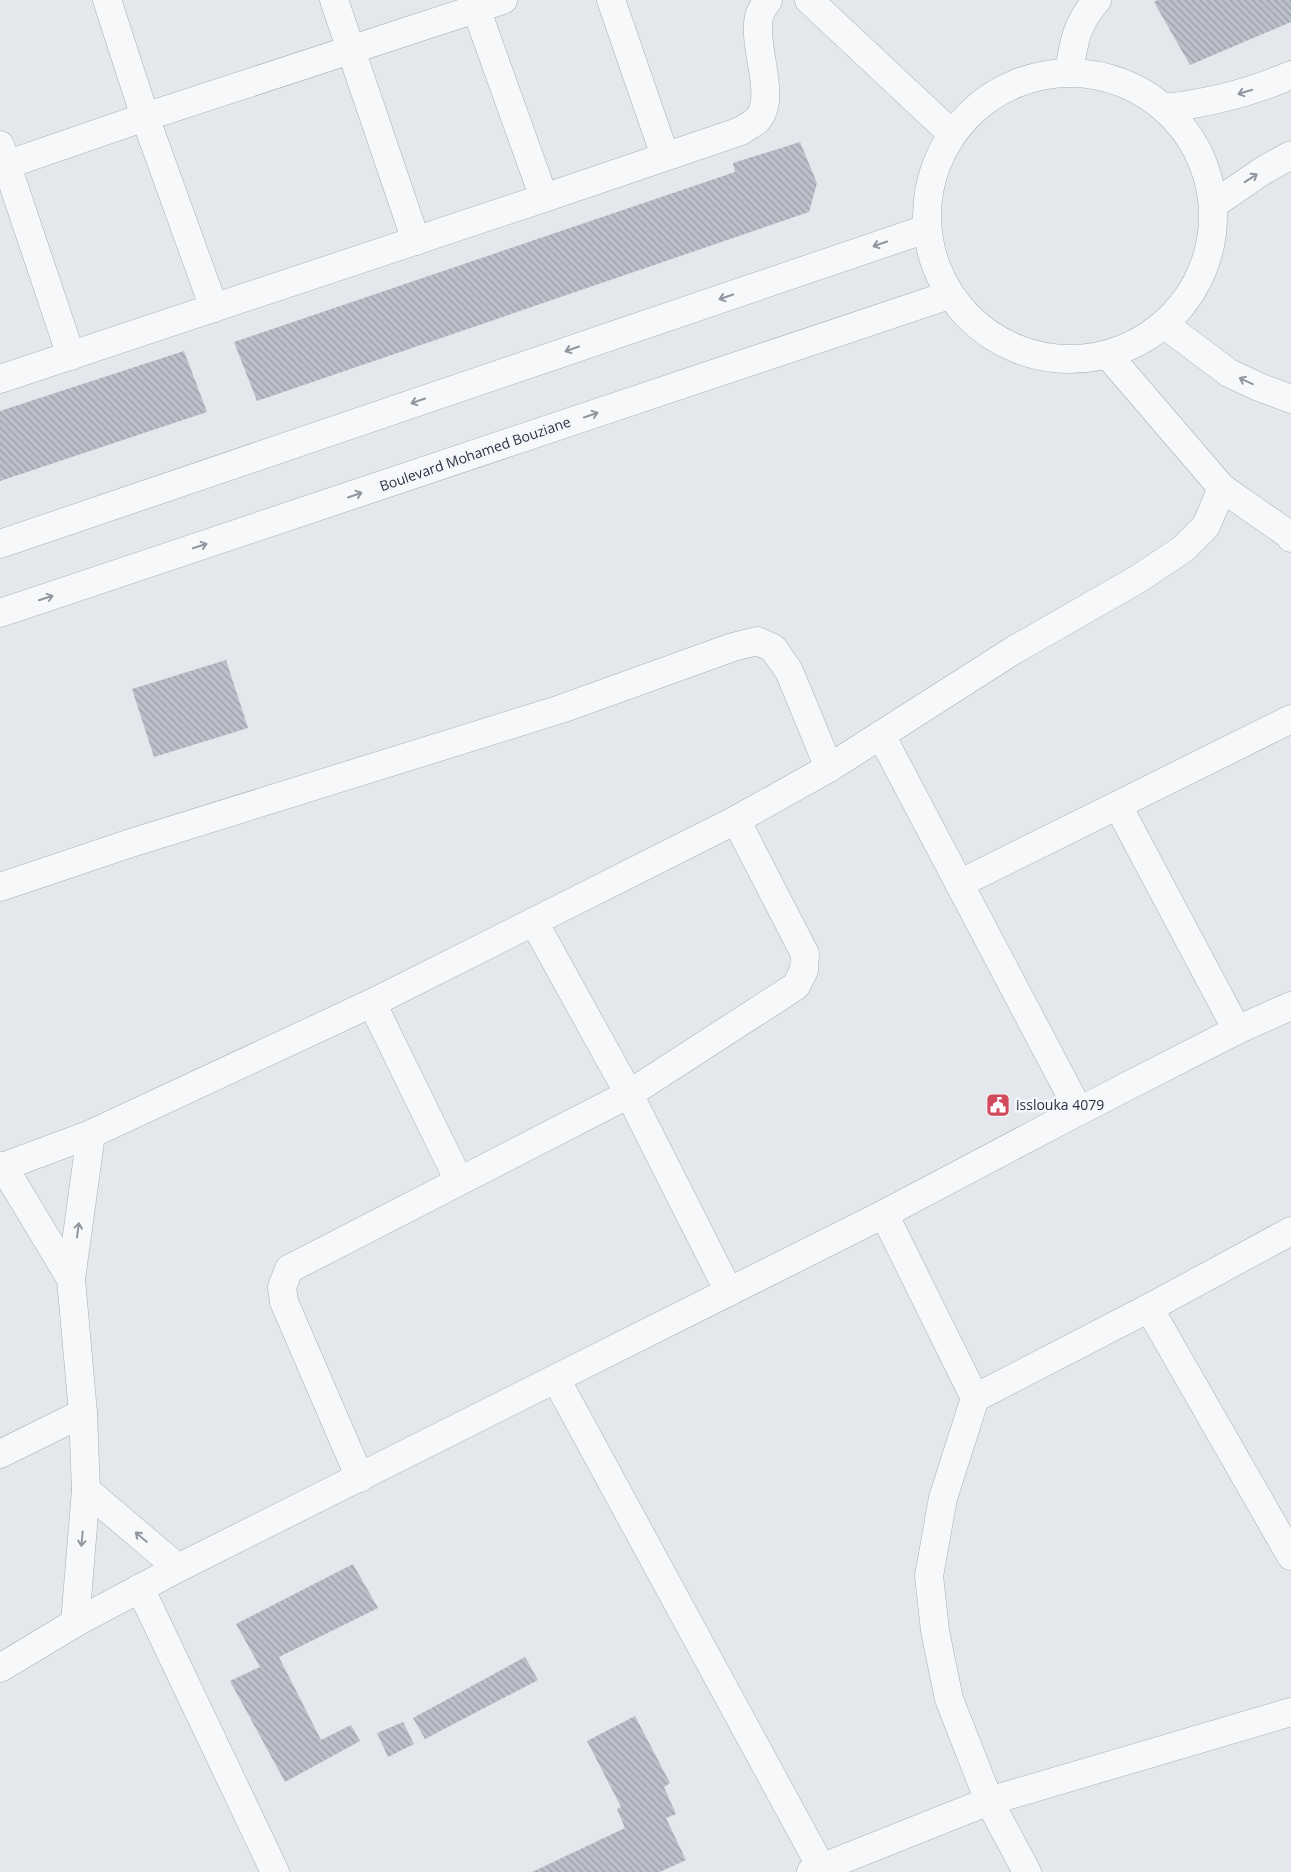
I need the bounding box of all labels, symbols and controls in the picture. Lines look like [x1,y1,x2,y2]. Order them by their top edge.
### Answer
one-way arrow [1238,88,1254,98]
one-way arrow [1244,173,1258,183]
one-way arrow [872,240,888,250]
one-way arrow [719,293,734,302]
one-way arrow [565,345,580,354]
one-way arrow [1239,376,1254,385]
one-way arrow [411,397,427,407]
one-way arrow [583,409,599,419]
street label: Boulevard Mohamed Bouziane [377,412,573,495]
one-way arrow [346,490,362,499]
one-way arrow [192,541,208,551]
one-way arrow [38,592,54,602]
public building icon: isslouka 4079 [985,1092,1011,1118]
place label: isslouka 4079 [1016,1095,1104,1114]
one-way arrow [73,1223,83,1239]
one-way arrow [77,1530,87,1546]
one-way arrow [134,1531,147,1542]

